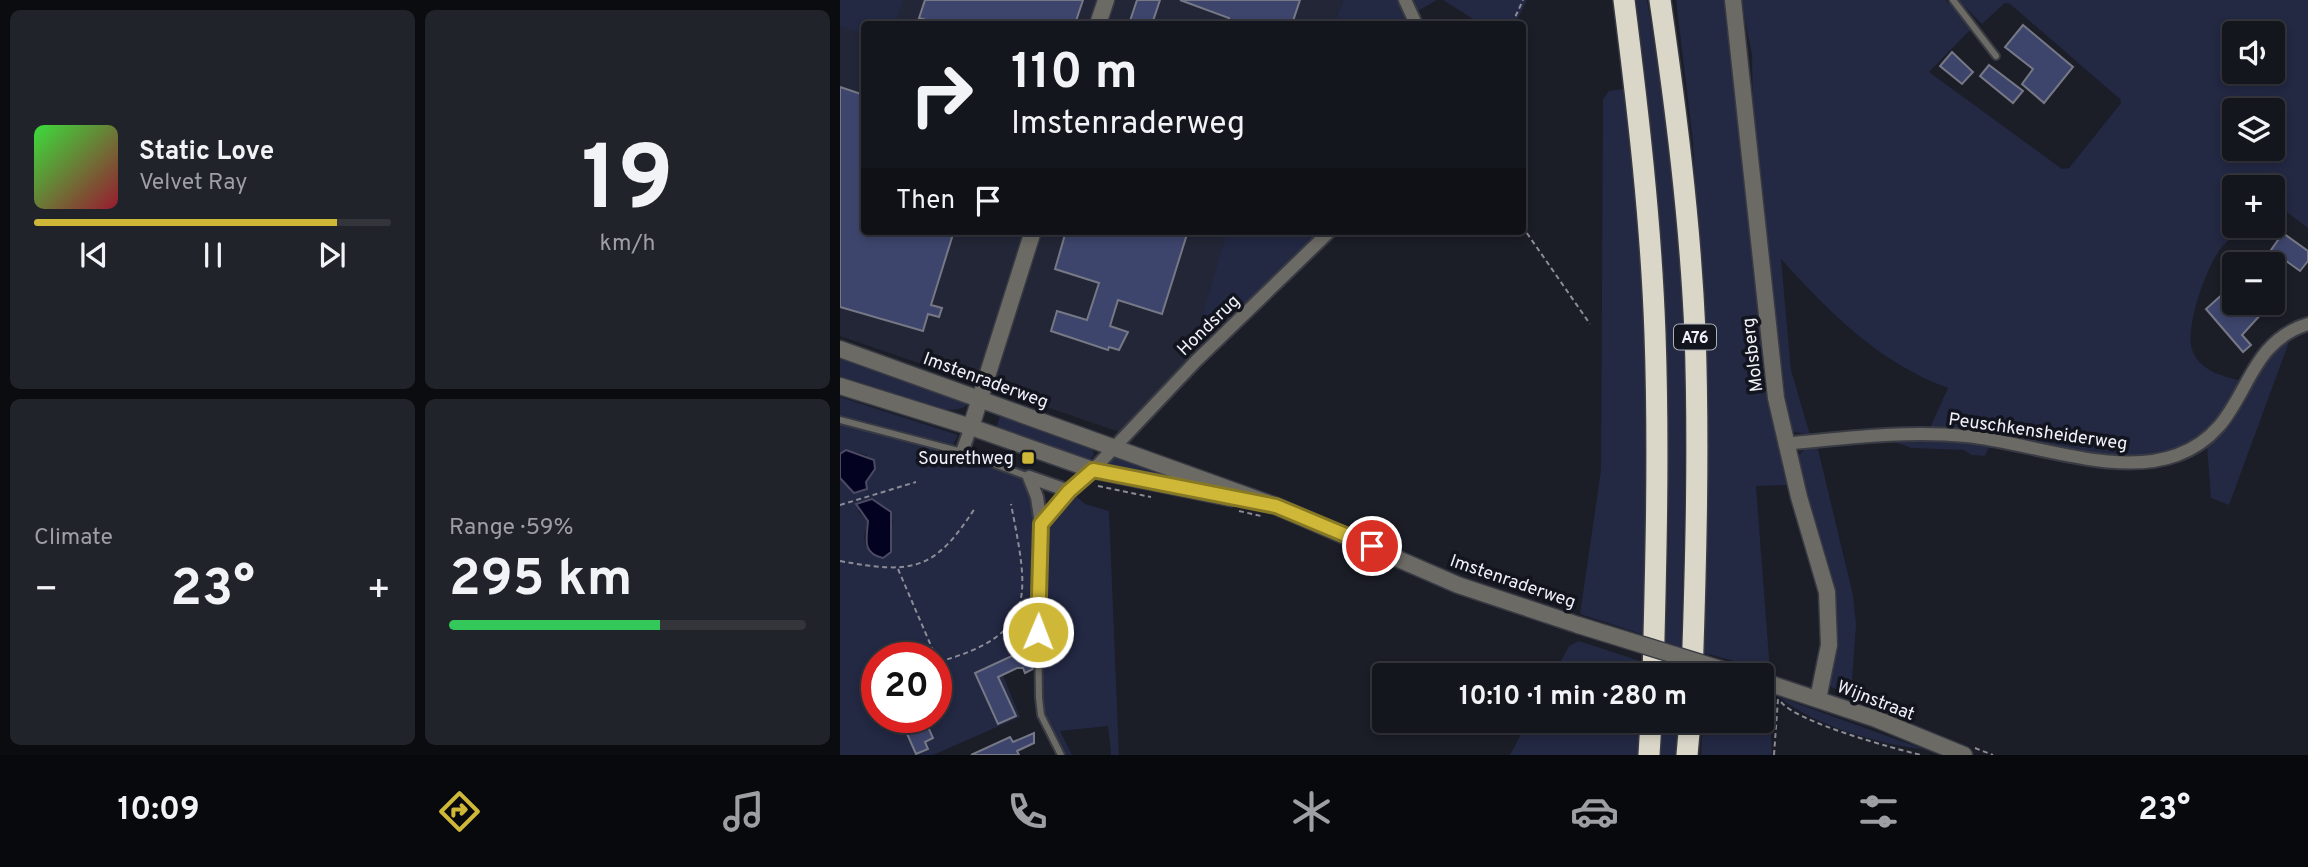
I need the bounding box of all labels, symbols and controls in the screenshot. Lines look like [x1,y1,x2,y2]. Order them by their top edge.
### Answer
map controls [2222,21,2285,315]
button: sound [2222,21,2285,84]
text: 110 m [1011,44,1138,106]
icon: right [896,49,987,140]
button: layers [2222,98,2285,161]
text: Imstenraderweg [1011,105,1245,145]
text: 19 [581,127,674,242]
text: Static Love [139,136,274,169]
text: Velvet Ray [139,169,247,198]
button: + [2222,175,2285,238]
icon: arrive [969,182,1007,220]
text: Then [896,185,955,218]
text: km/h [600,230,655,259]
icon: previous [75,236,113,274]
icon: pause [194,236,232,274]
icon: next [313,236,351,274]
button: − [2222,252,2285,315]
street label: Hondsrug [1173,291,1245,362]
street label: Molsberg [1738,316,1769,393]
road number: A76 [1674,324,1716,350]
street label: Imstenraderweg [920,348,1051,415]
street label: Peuschkensheiderweg [1947,409,2129,456]
place label: Sourethweg [918,448,1014,471]
marker: Sourethweg [1020,450,1036,466]
text: Range · 59% [449,514,574,543]
pin [1342,516,1402,576]
text: Climate [34,524,113,553]
icon: arrive [1353,527,1391,565]
text: 295 km [449,548,632,614]
street label: Imstenraderweg [1447,550,1579,615]
text: 23° [170,558,255,624]
text: − [34,567,59,616]
text: + [366,567,391,616]
position arrow [1001,595,1075,669]
speed limit sign: 20 [861,642,952,733]
street label: Wijnstraat [1833,676,1918,727]
text: 10:10 · 1 min · 280 m [1459,681,1687,714]
icon: directions [435,787,484,836]
icon: music [719,787,768,836]
icon: phone [1003,787,1052,836]
icon: climate [1287,787,1336,836]
icon: car [1570,787,1619,836]
icon: filters [1854,787,1903,836]
text: 10:09 [117,791,200,831]
text: 23° [2138,791,2190,831]

